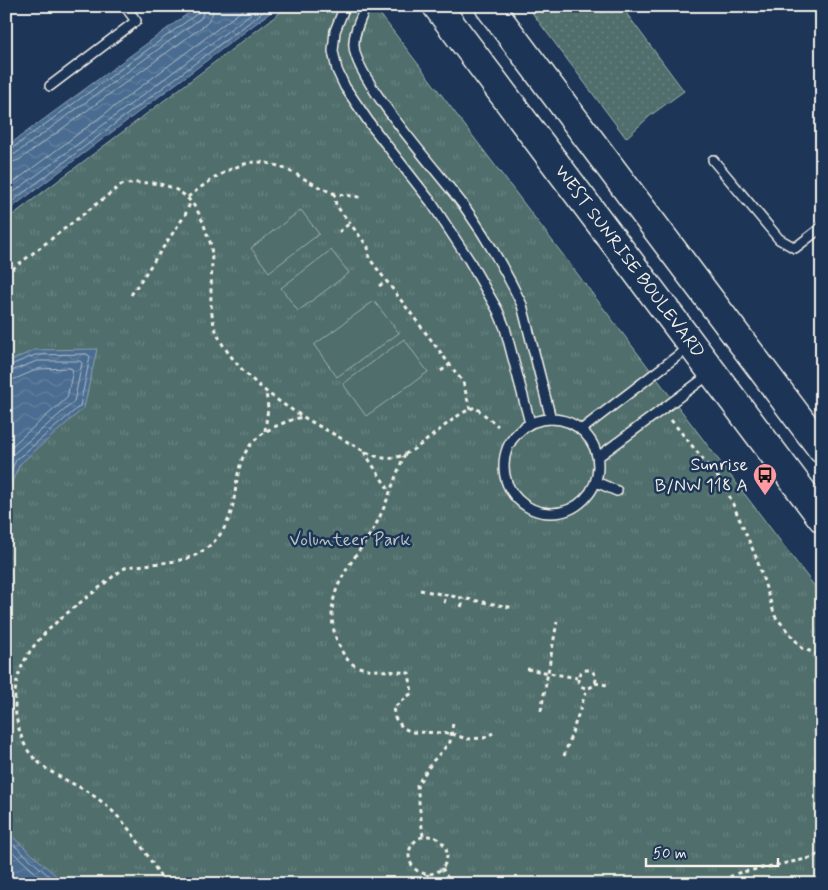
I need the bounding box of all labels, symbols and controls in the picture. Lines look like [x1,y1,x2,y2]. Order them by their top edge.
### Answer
street label: WEST SUNRISE BOULEVARD [549,160,710,363]
place label: Sunrise B/NW 118 A [655,453,748,498]
bus stop icon: Sunrise B/NW 118 A [752,462,778,496]
park label: Volunteer Park [289,528,411,552]
scale bar [646,835,778,867]
text: 50 m [653,844,687,864]

